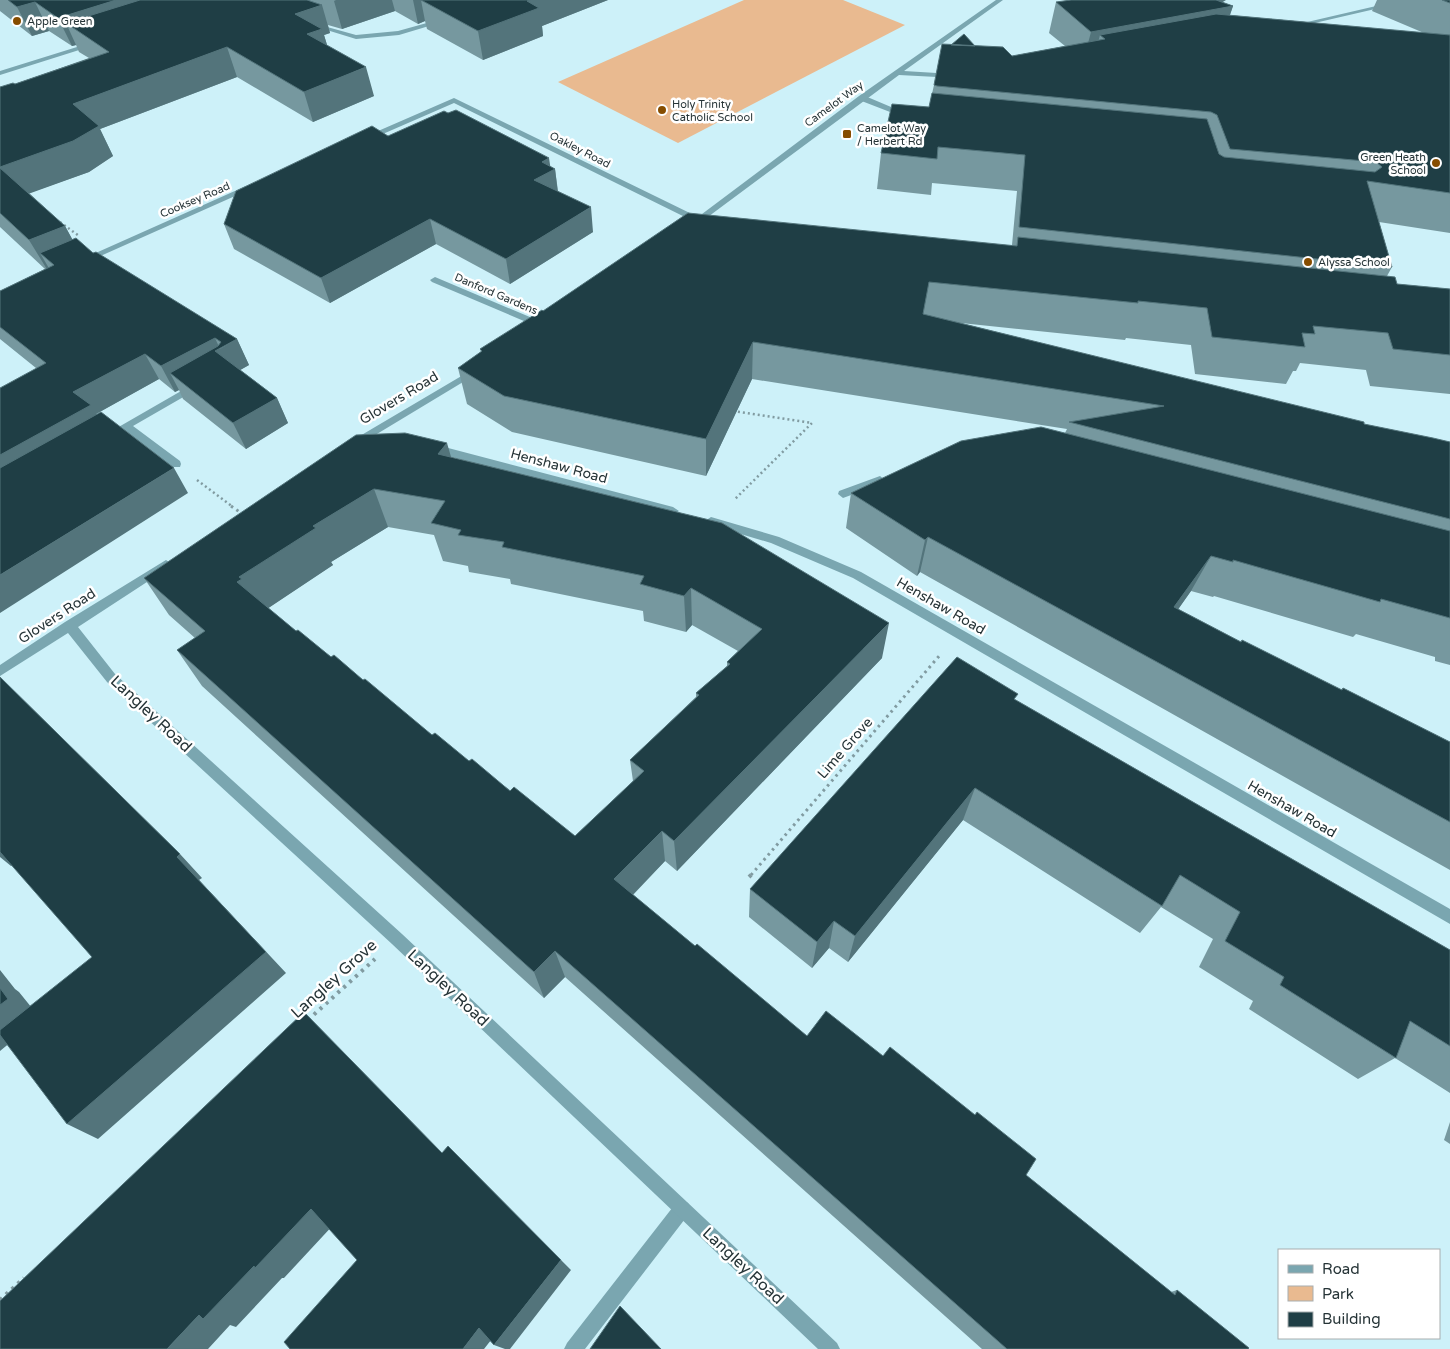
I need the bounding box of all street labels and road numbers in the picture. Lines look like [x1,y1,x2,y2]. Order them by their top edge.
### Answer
street label: Camelot Way [802,78,866,130]
street label: Oakley Road [547,129,613,171]
street label: Cooksey Road [158,179,232,221]
street label: Danford Gardens [452,271,540,317]
street label: Glovers Road [357,368,441,428]
street label: Henshaw Road [509,445,609,487]
street label: Henshaw Road [894,574,988,638]
street label: Glovers Road [15,585,99,647]
street label: Langley Road [106,671,196,757]
street label: Lime Grove [814,714,876,782]
street label: Henshaw Road [1245,777,1339,841]
street label: Langley Grove [287,935,381,1023]
street label: Langley Road [403,945,493,1031]
street label: Langley Road [698,1223,788,1309]

